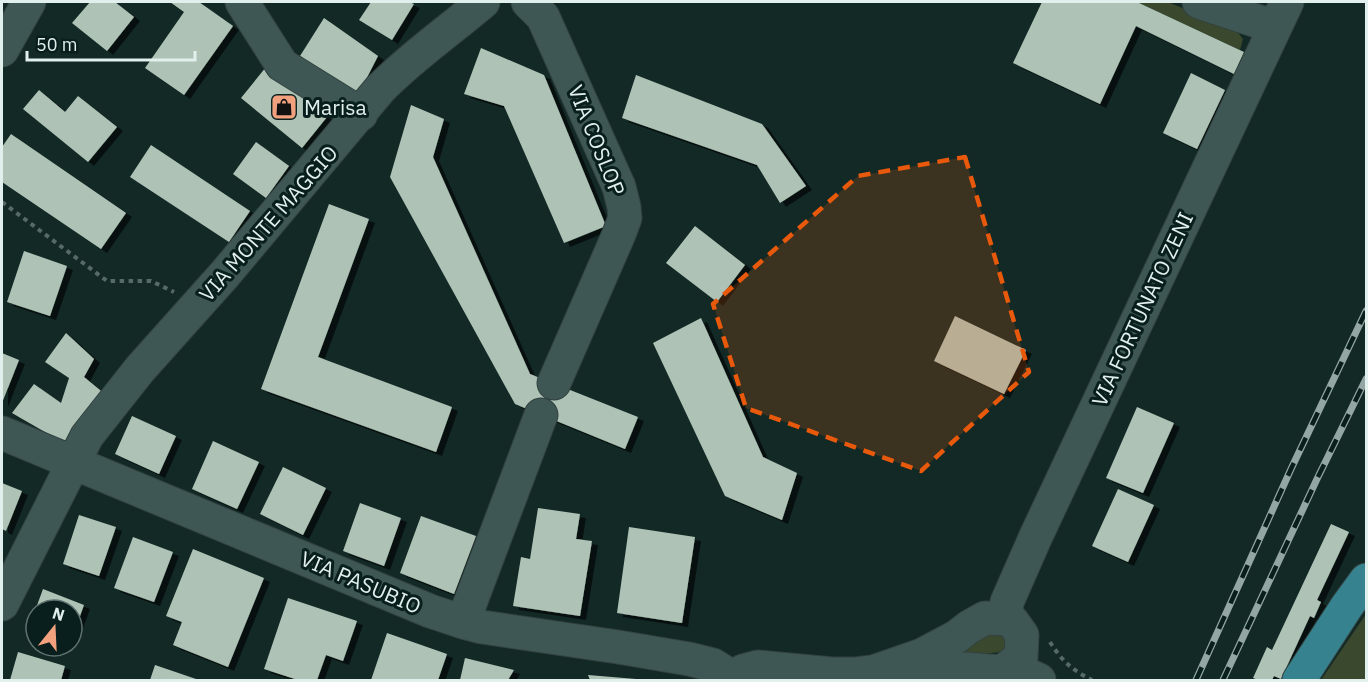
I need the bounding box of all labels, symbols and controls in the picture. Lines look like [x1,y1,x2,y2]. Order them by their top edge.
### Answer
scale bar [27,24,195,62]
text: 50 m [36,33,78,56]
street label: VIA COSLOP [562,81,632,199]
shop icon: Marisa [269,92,299,122]
place label: Marisa [304,93,367,121]
street label: VIA MONTE MAGGIO [192,139,344,307]
street label: VIA FORTUNATO ZENI [1085,207,1199,411]
street label: VIA PASUBIO [296,544,426,620]
north arrow [24,598,84,658]
text: N [50,602,67,625]

